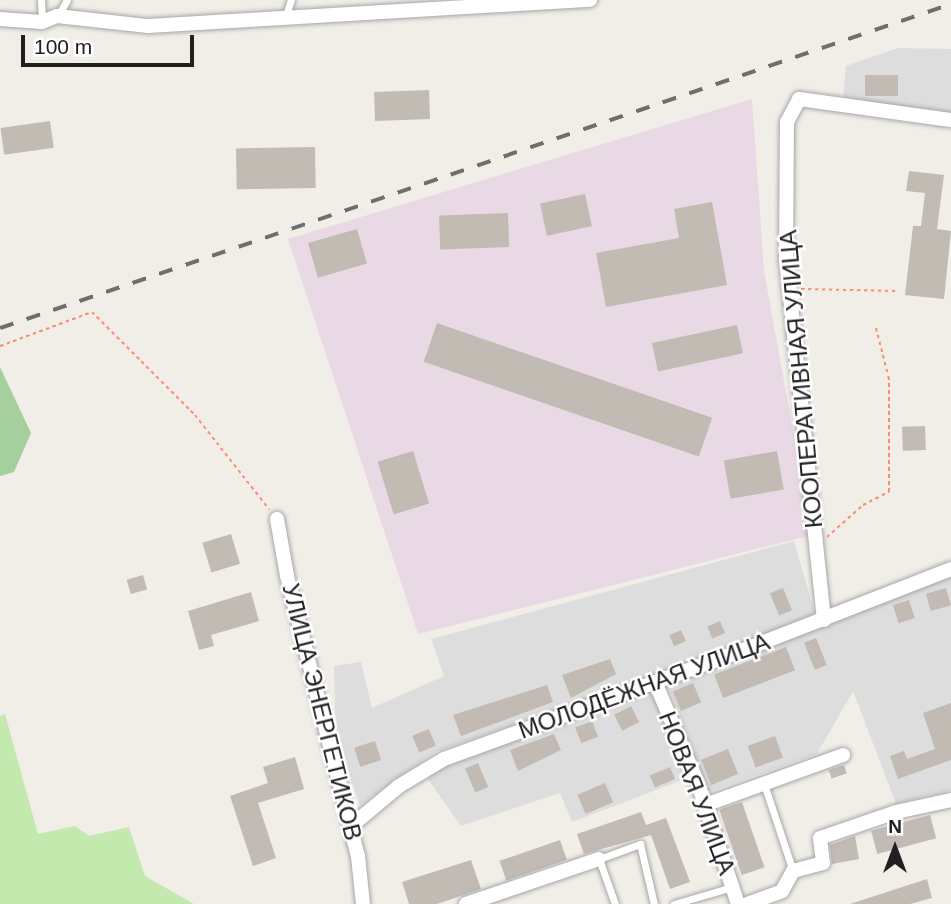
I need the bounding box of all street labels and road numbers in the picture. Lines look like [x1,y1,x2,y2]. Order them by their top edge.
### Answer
street label: КООПЕРАТИВНАЯ УЛИЦА [774,229,828,529]
street label: УЛИЦА ЭНЕРГЕТИКОВ [276,581,368,843]
street label: МОЛОДЁЖНАЯ УЛИЦА [514,627,774,745]
street label: НОВАЯ УЛИЦА [653,707,741,879]

